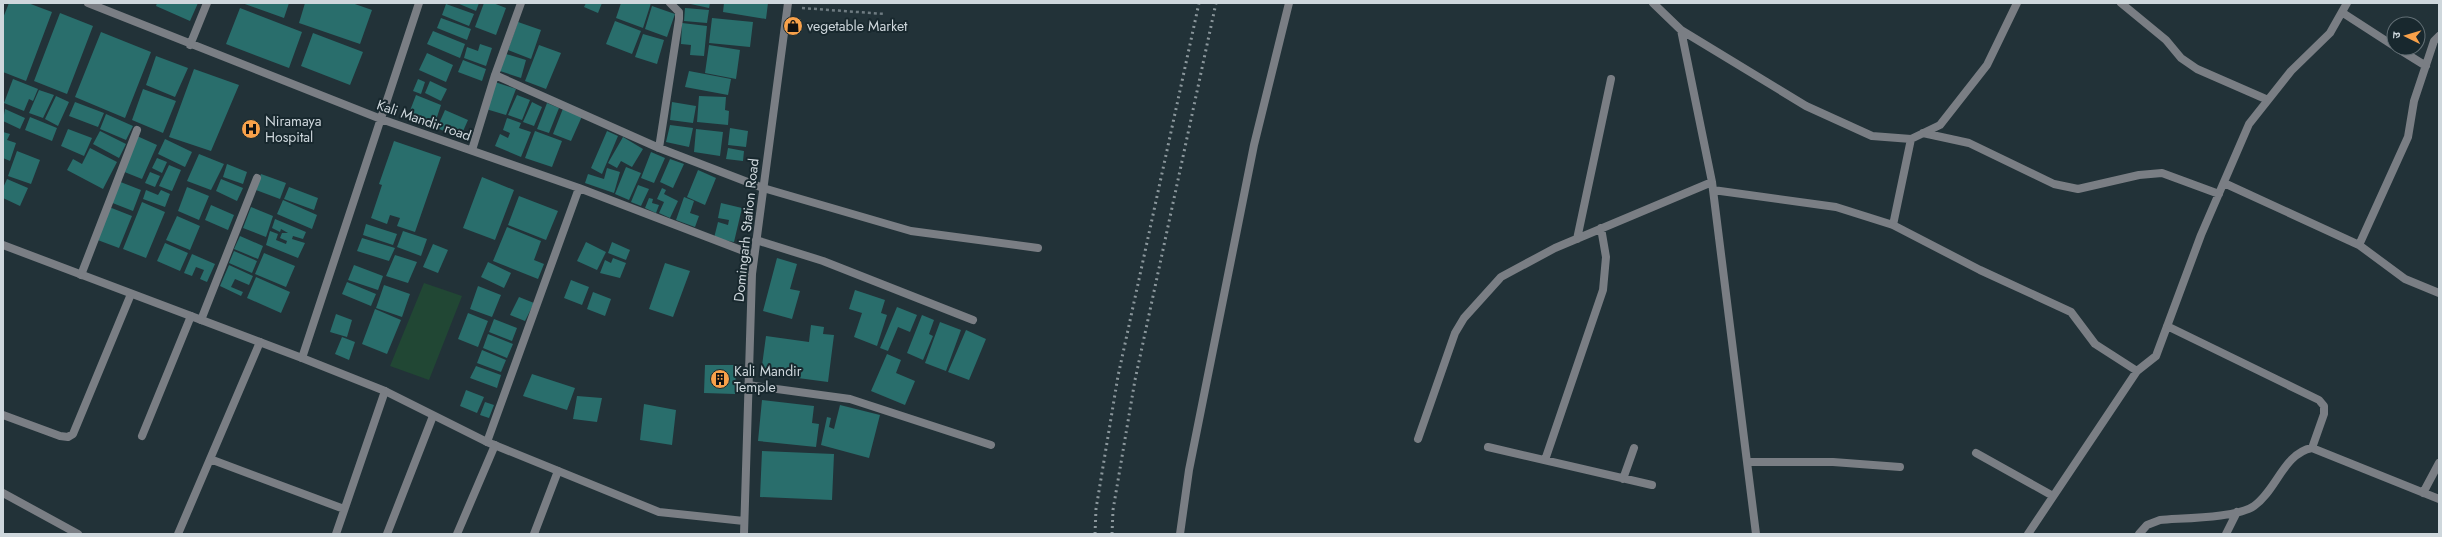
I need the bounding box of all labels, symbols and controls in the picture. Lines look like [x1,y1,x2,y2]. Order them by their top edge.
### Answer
shop icon: vegetable Market [782,15,804,37]
place label: vegetable Market [807,16,908,36]
north arrow [2386,16,2426,56]
text: उ [2388,31,2404,39]
street label: Kali Mandir road [374,94,474,146]
place label: Niramaya Hospital [265,111,322,147]
hospital icon: Niramaya Hospital [240,118,262,140]
street label: Domingarh Station Road [729,157,763,303]
place label: Kali Mandir Temple [734,361,802,397]
building icon: Kali Mandir Temple [709,368,731,390]

